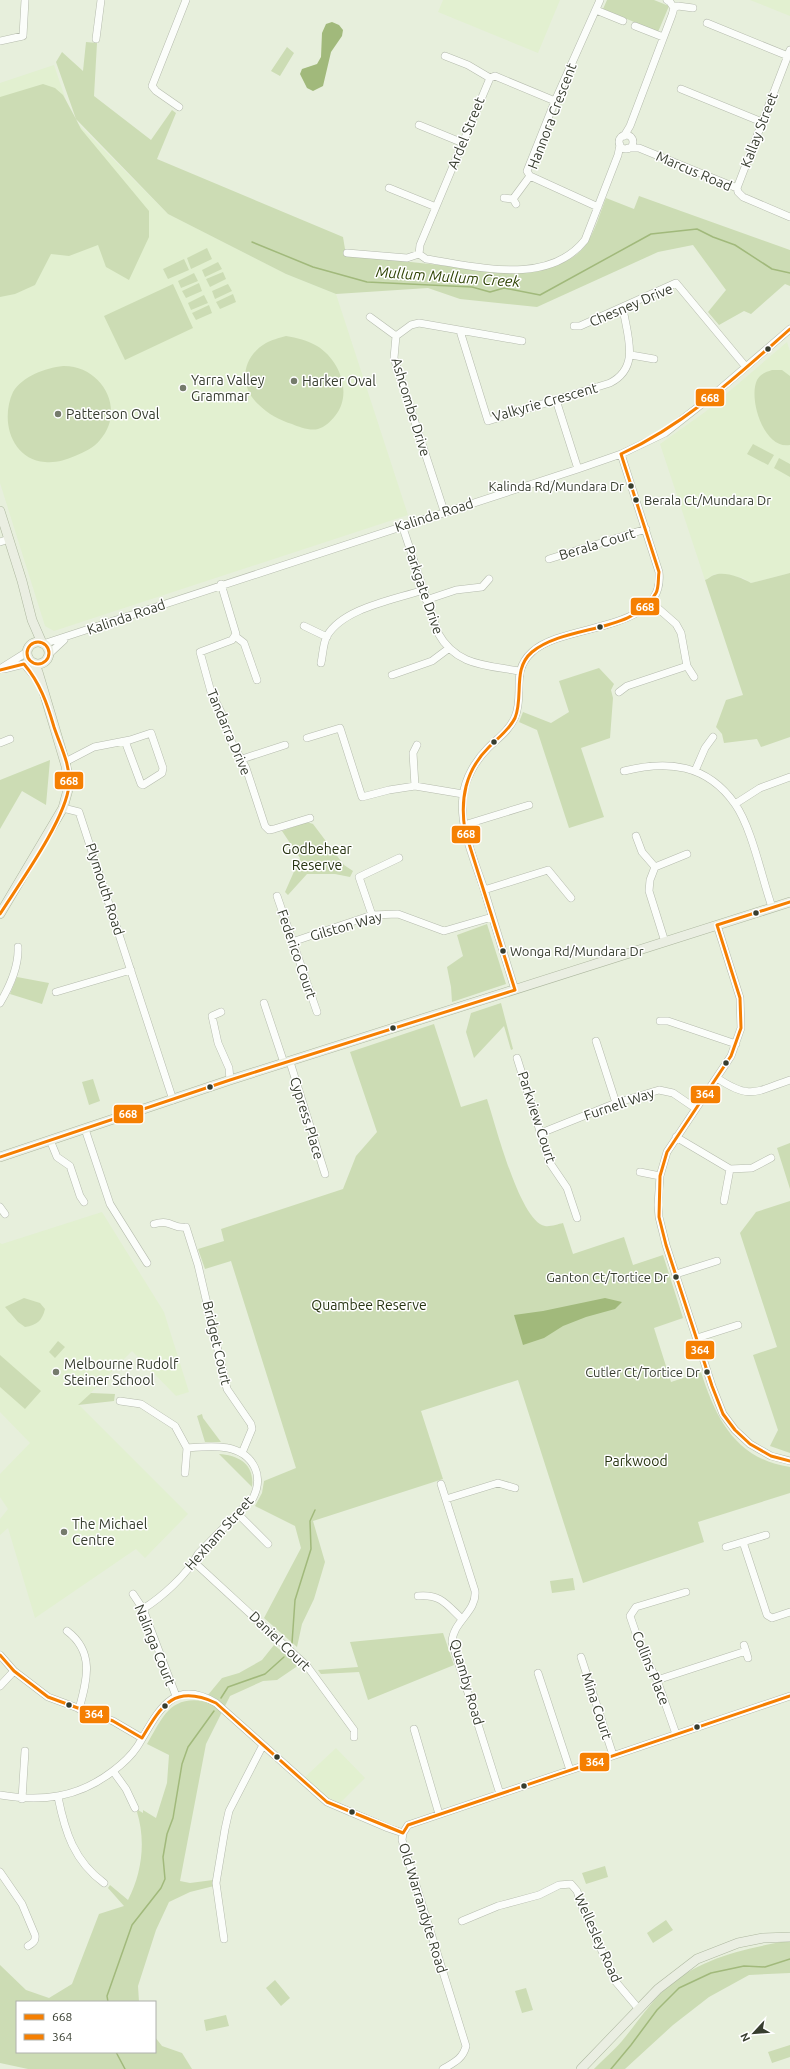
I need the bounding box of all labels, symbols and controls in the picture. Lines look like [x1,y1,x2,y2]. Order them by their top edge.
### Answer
street label: Hannora Crescent [524,60,580,171]
street label: Kallay Street [737,90,781,170]
street label: Ardel Street [444,94,488,171]
street label: Marcus Road [654,148,734,194]
water label: Mullum Mullum Creek [375,263,521,290]
street label: Chesney Drive [587,280,675,330]
unlabelled marker [763,344,773,354]
street label: Ashcombe Drive [388,356,434,458]
place label: Yarra Valley Grammar [191,372,265,404]
place label: Harker Oval [302,373,376,389]
marker: Harker Oval [289,376,299,386]
street label: Valkyrie Crescent [491,379,600,425]
marker: Yarra Valley Grammar [178,383,188,393]
line badge: 668 [695,388,725,407]
text: 668 [701,392,719,404]
place label: Patterson Oval [66,406,160,422]
marker: Patterson Oval [53,409,63,419]
place label: Kalinda Rd/Mundara Dr [489,479,624,493]
marker: Kalinda Rd/Mundara Dr [626,481,636,491]
place label: Berala Ct/Mundara Dr [644,493,771,507]
street label: Kalinda Road [393,495,475,535]
marker: Berala Ct/Mundara Dr [631,495,641,505]
street label: Berala Court [557,525,637,563]
street label: Parkgate Drive [401,544,447,636]
street label: Kalinda Road [85,596,167,638]
line badge: 668 [630,597,660,616]
text: 668 [636,601,654,613]
unlabelled marker [595,622,605,632]
street label: Tandarra Drive [204,687,254,777]
unlabelled marker [489,737,499,747]
line badge: 668 [54,771,84,790]
text: 668 [60,775,78,787]
line badge: 668 [451,825,481,844]
text: 668 [457,828,475,840]
street label: Plymouth Road [83,841,127,937]
park label: Godbehear Reserve [282,841,353,873]
street label: Federico Court [274,907,320,1001]
street label: Gilston Way [308,908,384,944]
unlabelled marker [751,908,761,918]
place label: Wonga Rd/Mundara Dr [510,944,644,958]
marker: Wonga Rd/Mundara Dr [498,946,508,956]
unlabelled marker [388,1023,398,1033]
unlabelled marker [721,1058,731,1068]
street label: Parkview Court [515,1069,560,1165]
street label: Cypress Place [287,1075,327,1161]
unlabelled marker [205,1082,215,1092]
street label: Furnell Way [582,1084,656,1124]
line badge: 364 [690,1085,721,1104]
text: 364 [696,1088,714,1100]
line badge: 668 [113,1104,144,1124]
text: 668 [119,1108,137,1120]
place label: Ganton Ct/Tortice Dr [546,1270,668,1284]
marker: Ganton Ct/Tortice Dr [671,1272,681,1282]
park label: Quambee Reserve [311,1297,427,1313]
street label: Bridget Court [200,1299,235,1387]
line badge: 364 [685,1340,715,1360]
text: 364 [691,1344,709,1356]
place label: Melbourne Rudolf Steiner School [64,1356,179,1388]
place label: Cutler Ct/Tortice Dr [585,1365,700,1379]
marker: Melbourne Rudolf Steiner School [51,1367,61,1377]
marker: Cutler Ct/Tortice Dr [702,1367,712,1377]
park label: Parkwood [604,1453,668,1469]
street label: Hexham Street [182,1492,257,1573]
place label: The Michael Centre [72,1516,148,1548]
marker: The Michael Centre [59,1527,69,1537]
street label: Nalinga Court [131,1602,179,1688]
street label: Daniel Court [246,1608,314,1674]
street label: Collins Place [629,1629,673,1707]
street label: Quamby Road [447,1637,487,1727]
street label: Mina Court [579,1670,616,1742]
unlabelled marker [64,1700,74,1710]
unlabelled marker [160,1701,170,1711]
line badge: 364 [79,1705,110,1724]
text: 364 [85,1708,103,1720]
unlabelled marker [692,1722,702,1732]
unlabelled marker [272,1752,282,1762]
line badge: 364 [579,1752,610,1772]
text: 364 [586,1756,604,1768]
unlabelled marker [519,1781,529,1791]
unlabelled marker [347,1807,357,1817]
street label: Old Warrandyte Road [396,1841,450,1975]
street label: Wellesley Road [571,1891,625,1985]
legend [16,2001,156,2053]
text: 668 [52,2010,73,2023]
north arrow [734,2013,774,2053]
text: 364 [52,2030,73,2043]
text: N [738,2031,752,2044]

